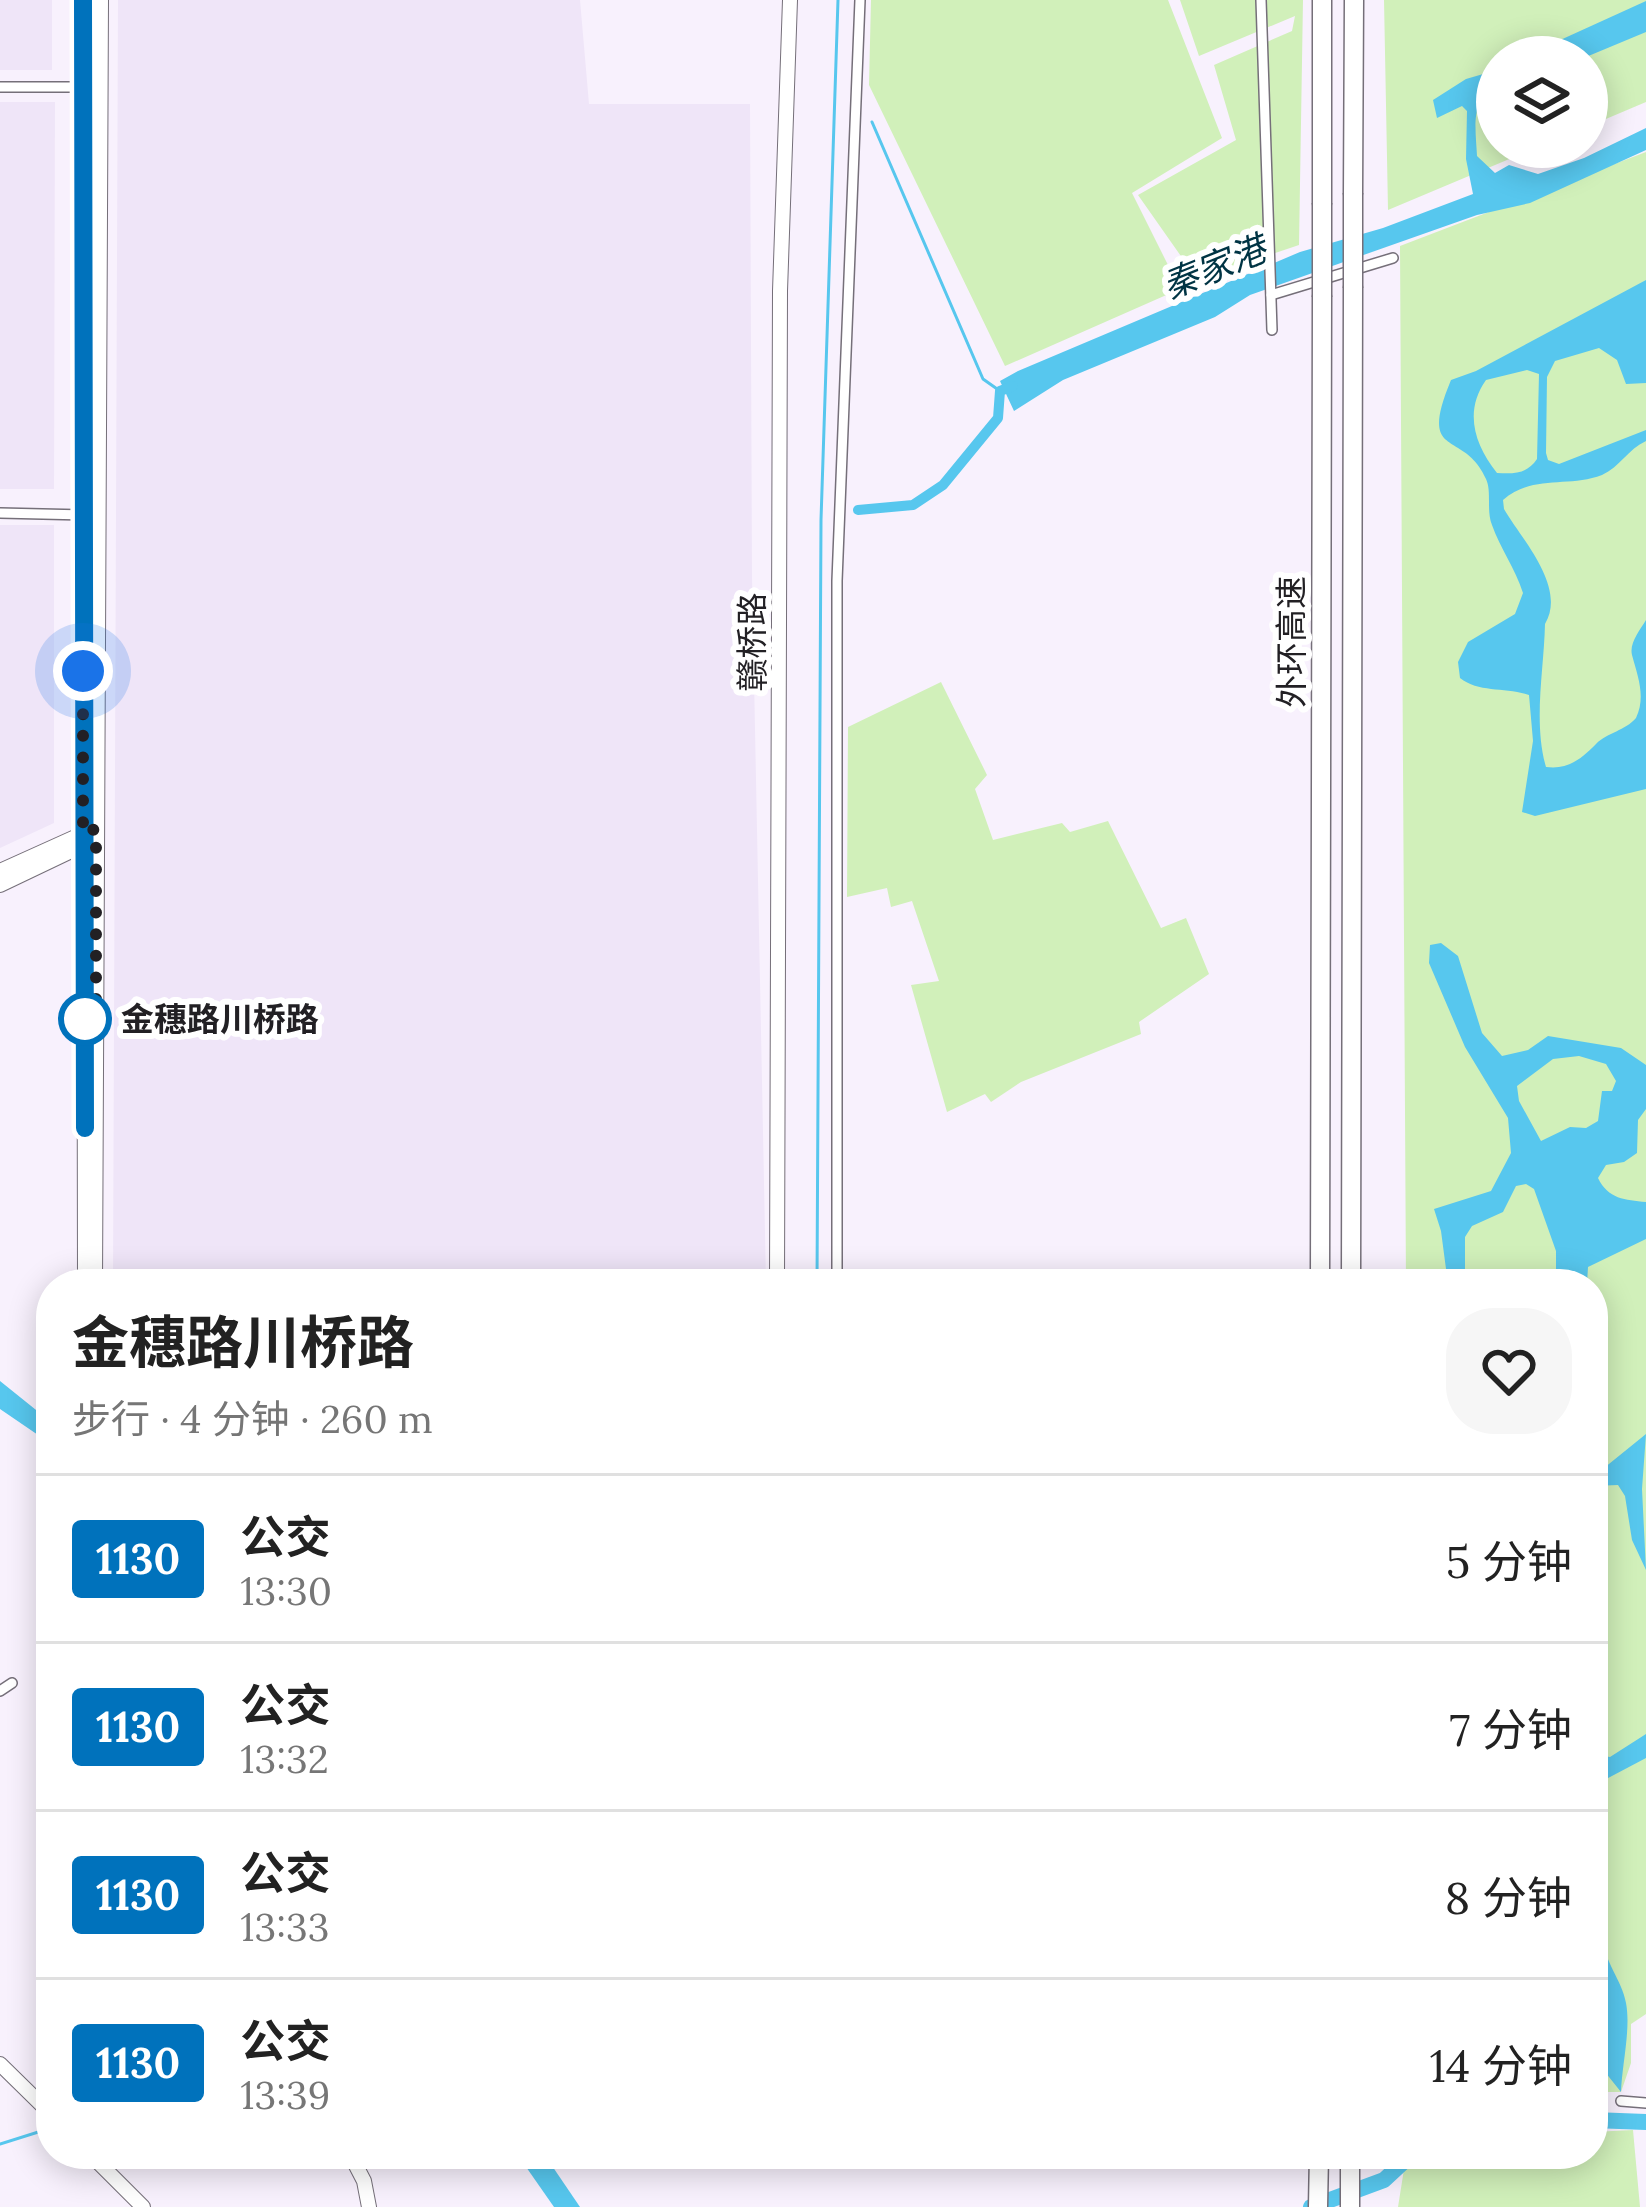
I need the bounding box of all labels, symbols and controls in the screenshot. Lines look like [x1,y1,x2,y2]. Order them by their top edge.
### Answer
map controls [1476,36,1608,168]
button: layers [1476,36,1608,168]
water label: 秦家港 [1155,224,1277,309]
street label: 外环高速 [1270,576,1312,708]
street label: 赣桥路 [731,593,773,692]
your location [53,641,113,701]
marker: 金穗路川桥路 [60,994,110,1044]
place label: 金穗路川桥路 [121,998,319,1040]
text: 金穗路川桥路 [72,1306,414,1379]
button: heart [1446,1308,1572,1434]
text: 步行 · 4 分钟 · 260 m [72,1394,433,1444]
text: 公交 [240,1508,330,1565]
text: 1130 [96,1532,180,1586]
text: 5 分钟 [1446,1533,1572,1590]
text: 13:30 [240,1566,332,1616]
text: 公交 [240,1676,330,1733]
text: 1130 [96,1700,180,1754]
text: 7 分钟 [1449,1701,1572,1758]
text: 13:32 [240,1734,329,1784]
text: 公交 [240,1844,330,1901]
text: 1130 [96,1868,180,1922]
text: 8 分钟 [1445,1869,1572,1926]
text: 13:33 [240,1902,329,1952]
text: 公交 [240,2012,330,2069]
text: 1130 [96,2036,180,2090]
text: 14 分钟 [1429,2037,1572,2094]
text: 13:39 [240,2070,330,2120]

